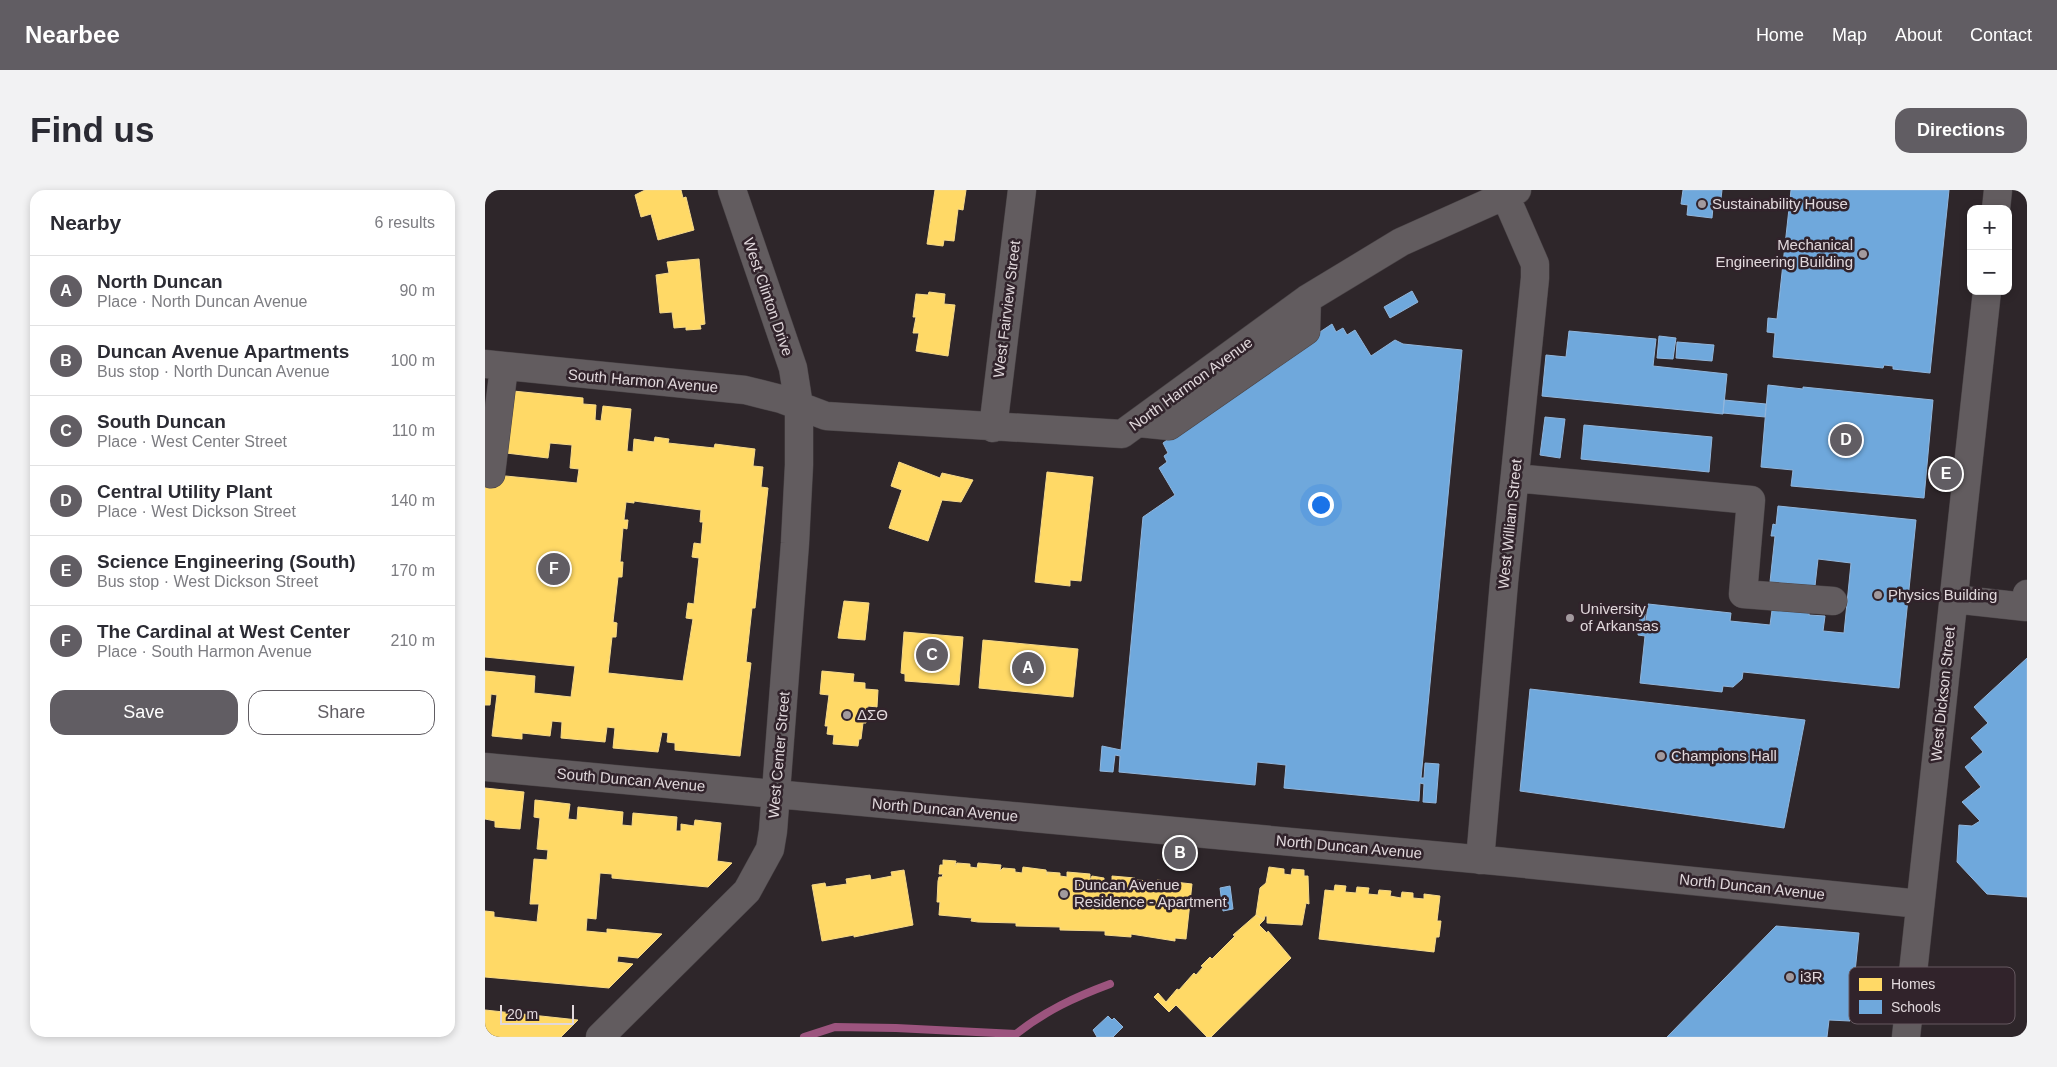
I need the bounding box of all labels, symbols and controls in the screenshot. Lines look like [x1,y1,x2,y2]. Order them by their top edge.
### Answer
text: Nearbee [25,21,120,48]
text: Home [1756,25,1804,45]
text: Map [1832,25,1867,45]
text: About [1895,25,1942,45]
text: Contact [1970,25,2032,45]
button: Directions [1895,108,2027,153]
text: Find us [30,110,154,149]
place label: Sustainability House [1712,195,1848,212]
marker: Sustainability House [1696,198,1708,210]
map controls [1967,205,2012,295]
button: + [1967,205,2012,250]
text: Nearby [50,211,121,234]
text: 6 results [375,214,435,231]
street label: West Clinton Drive [740,235,797,358]
place label: Mechanical Engineering Building [1715,236,1853,270]
street label: West Fairview Street [990,239,1023,379]
marker: Mechanical Engineering Building [1857,248,1869,260]
button: − [1967,250,2012,295]
text: North Duncan [97,271,223,292]
text: A [60,282,72,299]
text: 90 m [399,282,435,299]
text: Place · North Duncan Avenue [97,293,308,310]
street label: North Harmon Avenue [1126,333,1256,434]
text: Duncan Avenue Apartments [97,341,349,362]
text: B [60,352,72,369]
text: 100 m [391,352,435,369]
text: Bus stop · North Duncan Avenue [97,363,330,380]
street label: South Harmon Avenue [567,365,719,396]
text: South Duncan [97,411,226,432]
pin: D [1830,421,1862,459]
text: C [60,422,72,439]
text: 110 m [392,422,435,439]
text: Place · West Center Street [97,433,287,450]
pin: E [1930,455,1962,493]
street label: West William Street [1494,457,1525,590]
text: Central Utility Plant [97,481,272,502]
text: D [60,492,72,509]
text: 140 m [391,492,435,509]
your location [1308,492,1334,518]
text: Place · West Dickson Street [97,503,296,520]
pin: F [538,550,570,588]
text: Science Engineering (South) [97,551,356,572]
text: E [61,562,71,579]
text: 170 m [391,562,435,579]
text: Bus stop · West Dickson Street [97,573,318,590]
place label: Physics Building [1888,586,1997,603]
marker: Physics Building [1872,589,1884,601]
place label: University of Arkansas [1580,600,1658,634]
marker: University of Arkansas [1564,612,1576,624]
text: The Cardinal at West Center [97,621,350,642]
street label: West Dickson Street [1927,625,1958,762]
text: F [61,632,71,649]
text: 210 m [391,632,435,649]
pin: C [916,636,948,674]
text: Place · South Harmon Avenue [97,643,312,660]
pin: A [1012,649,1044,687]
button: Save [50,690,238,735]
button: Share [248,690,435,735]
street label: West Center Street [764,690,793,819]
place label: ΔΣΘ [857,706,888,723]
marker: ΔΣΘ [841,709,853,721]
place label: Champions Hall [1671,747,1777,764]
marker: Champions Hall [1655,750,1667,762]
street label: South Duncan Avenue [556,765,706,794]
street label: North Duncan Avenue [871,795,1019,824]
street label: North Duncan Avenue [1275,832,1423,861]
pin: B [1164,834,1196,872]
street label: North Duncan Avenue [1678,870,1826,903]
place label: Duncan Avenue Residence - Apartment [1074,876,1227,910]
marker: Duncan Avenue Residence - Apartment [1058,888,1070,900]
legend [1849,967,2015,1024]
place label: i3R [1800,968,1823,985]
marker: i3R [1784,971,1796,983]
text: Homes [1891,976,1935,992]
text: Schools [1891,999,1941,1015]
scale bar [500,1002,574,1025]
text: 20 m [507,1006,538,1022]

